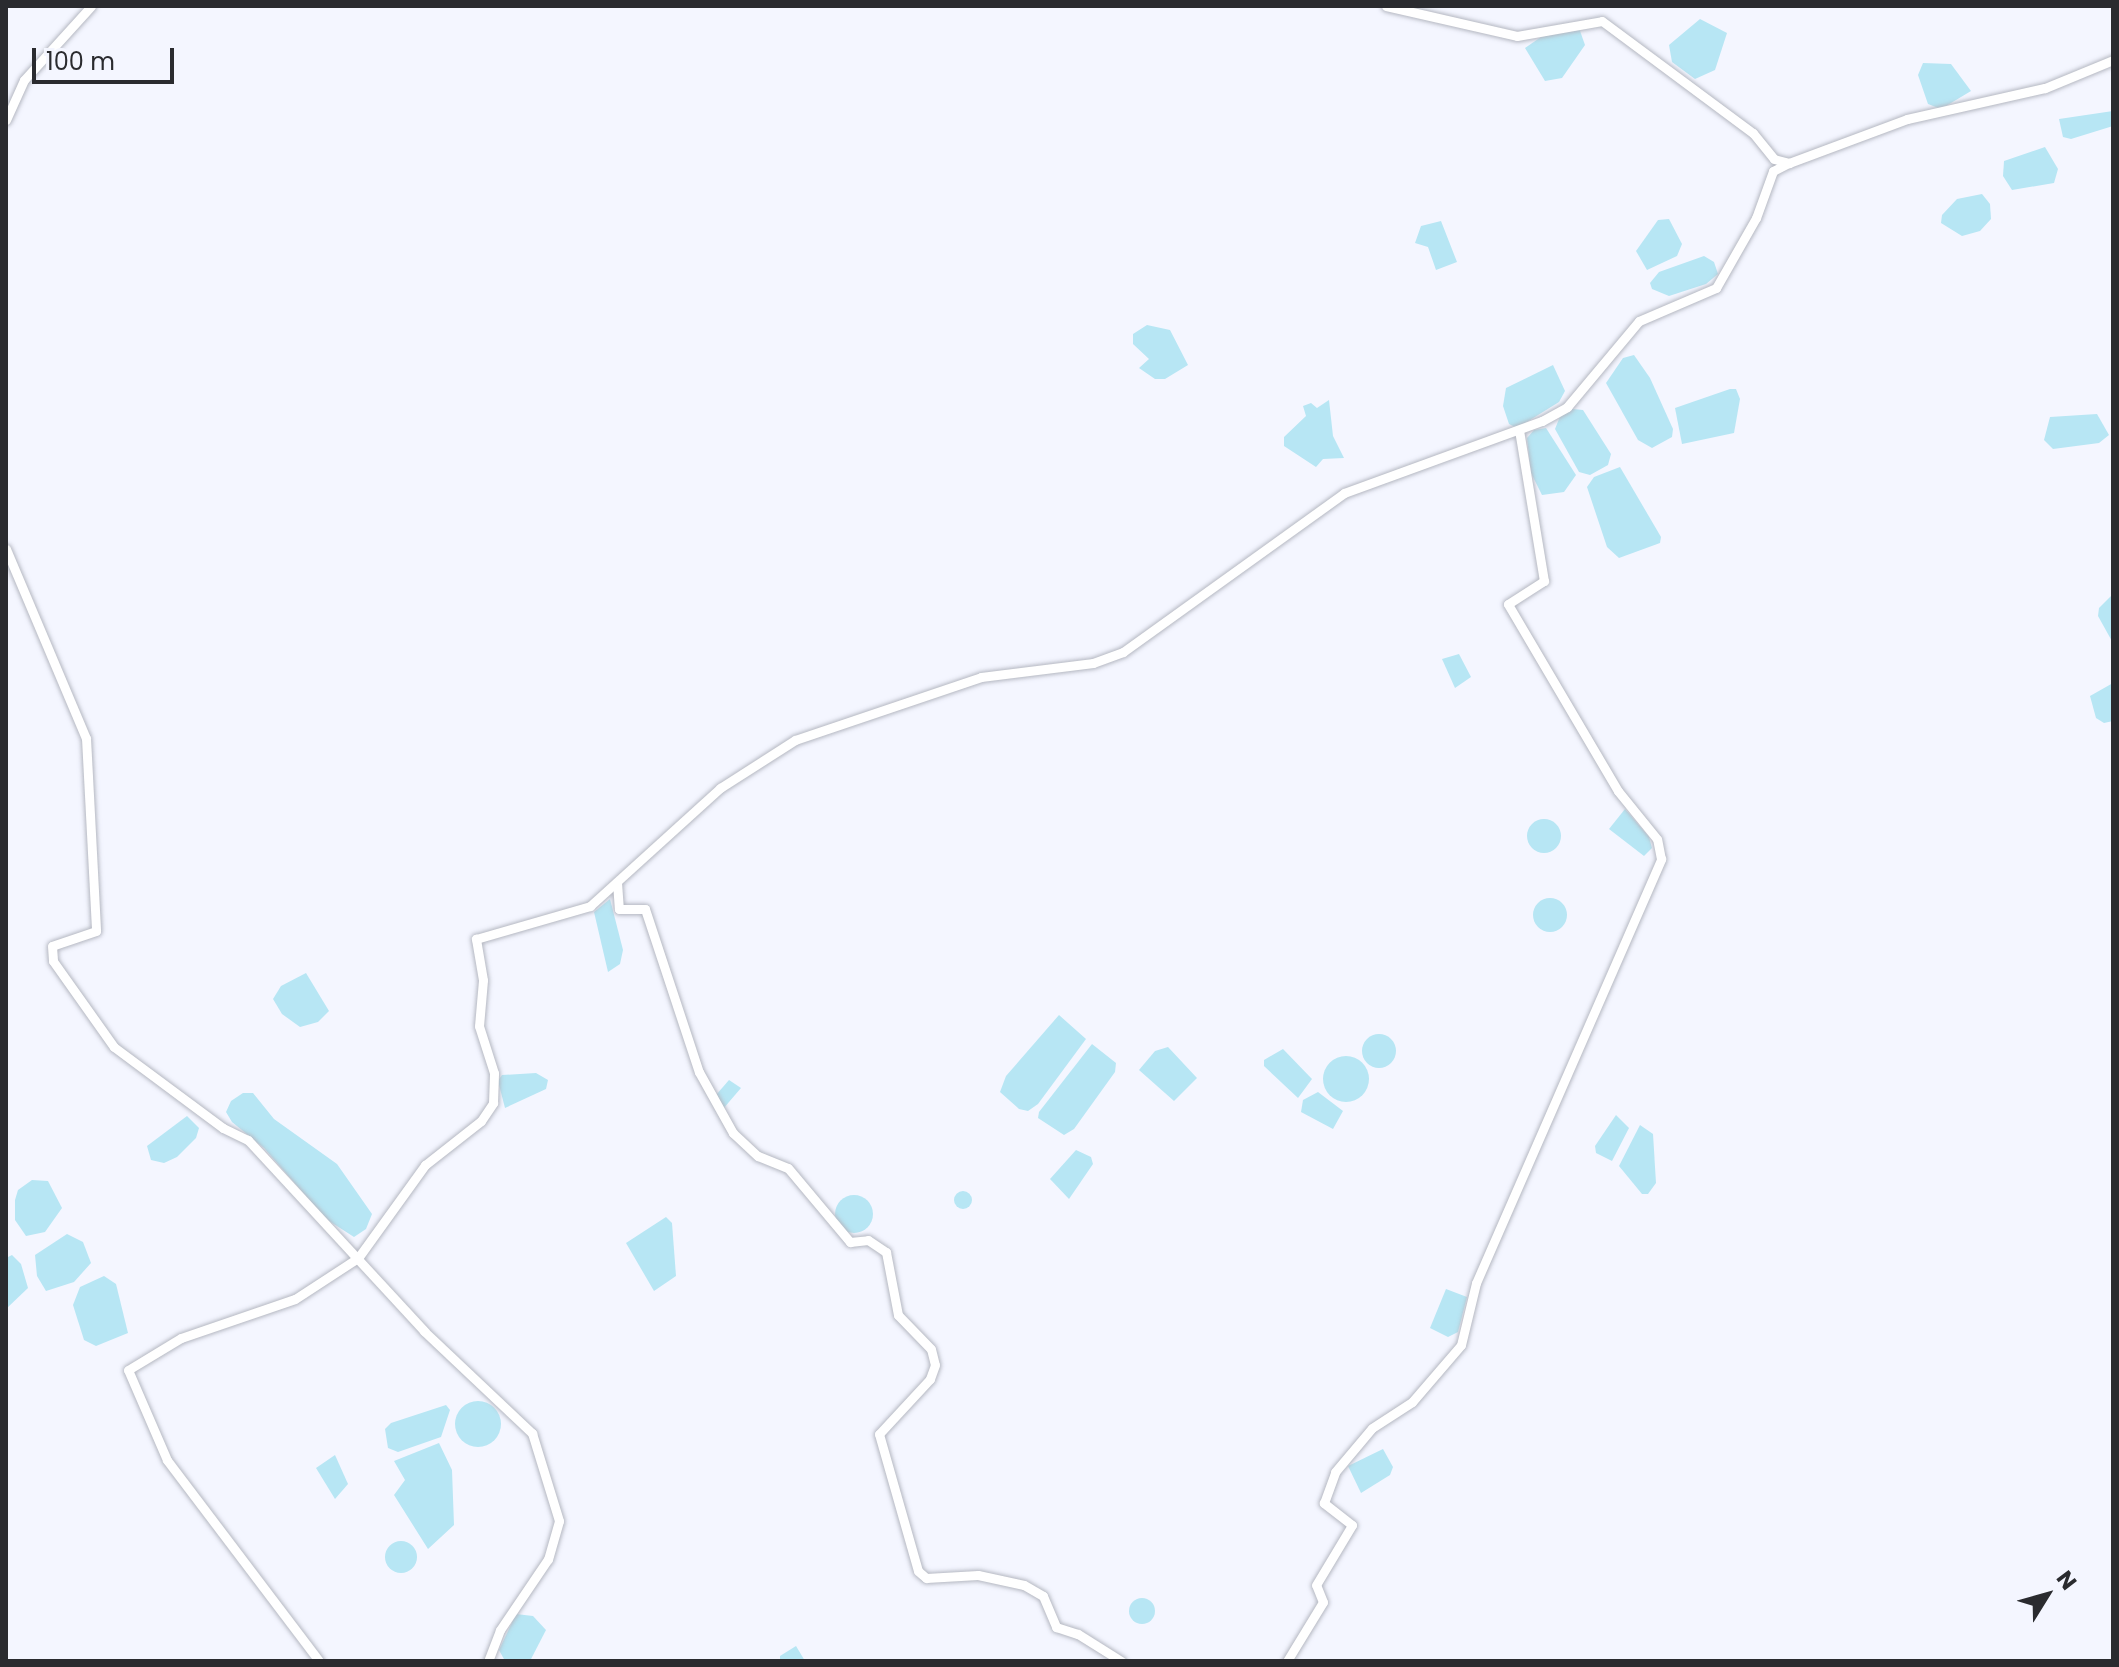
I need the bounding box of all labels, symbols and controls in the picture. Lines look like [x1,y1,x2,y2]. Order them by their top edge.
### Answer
scale bar [36,32,178,82]
text: 100 m [46,45,115,78]
north arrow [2007,1555,2087,1635]
text: N [2049,1564,2084,1596]

